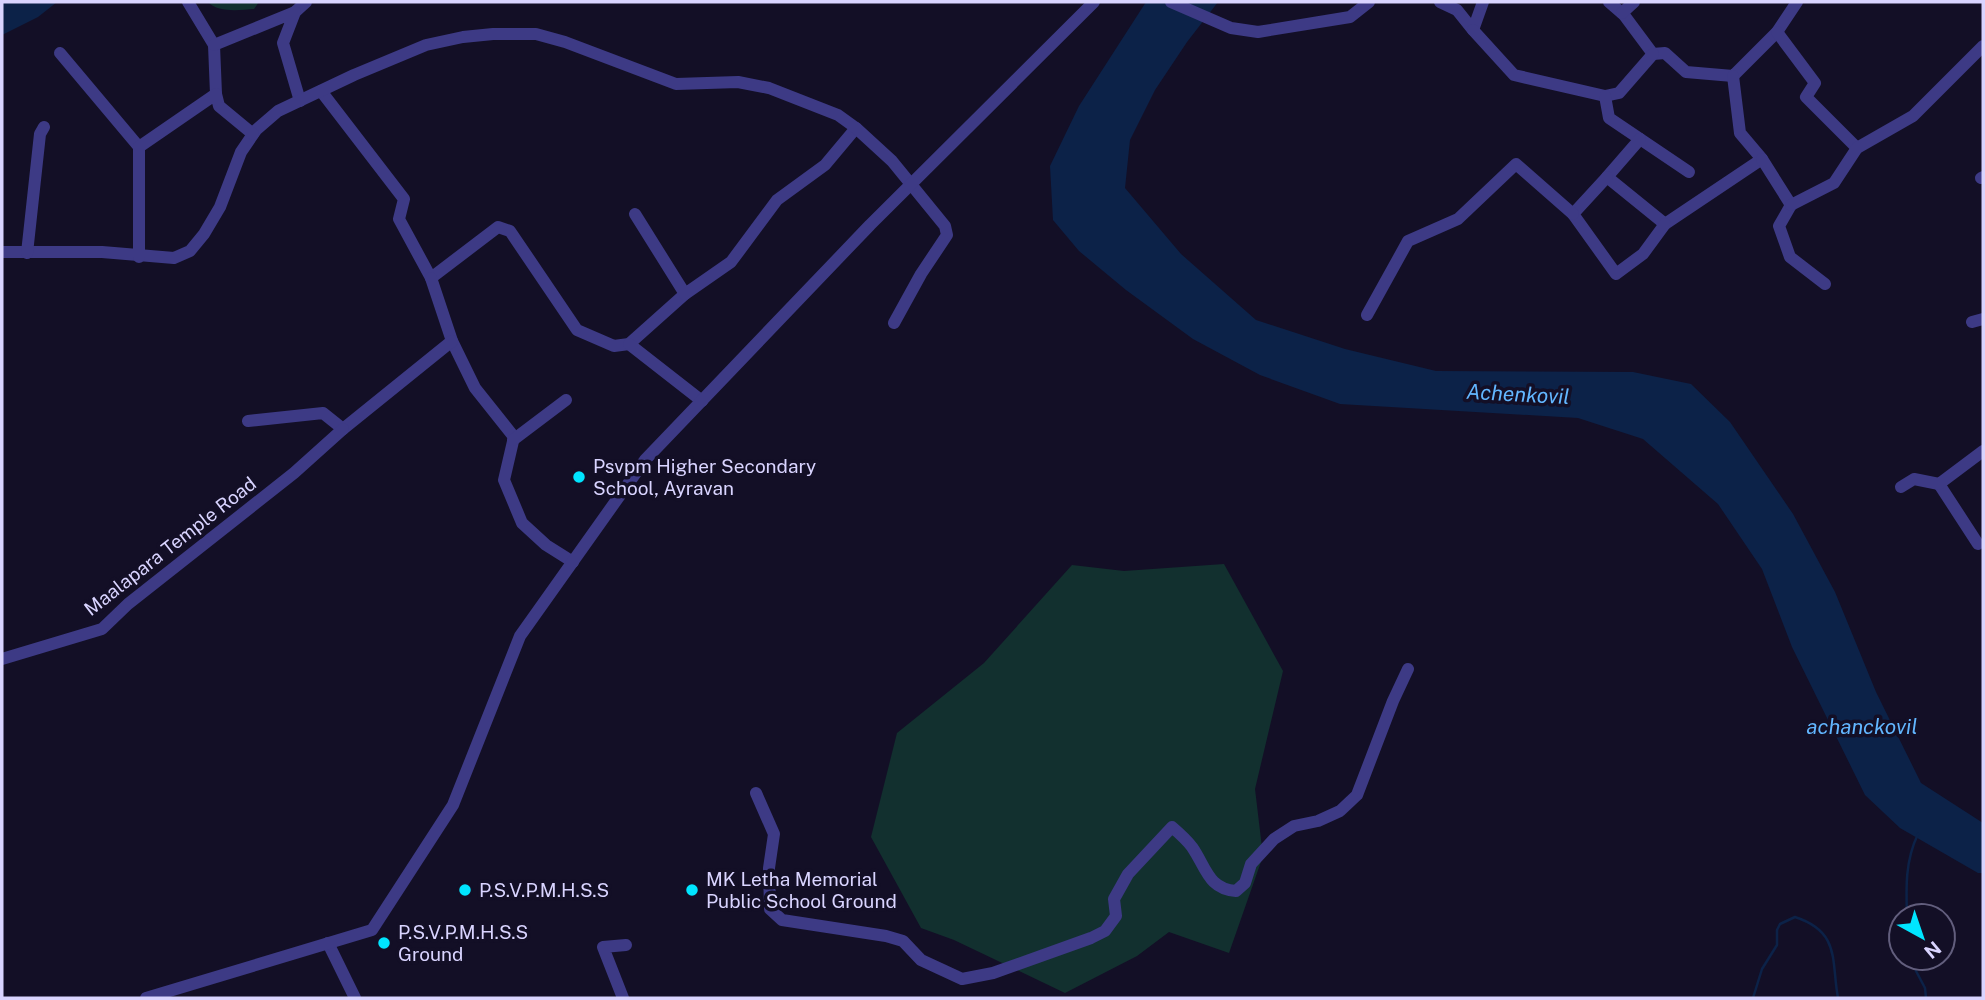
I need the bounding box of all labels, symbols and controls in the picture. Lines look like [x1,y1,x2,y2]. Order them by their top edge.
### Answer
water label: Achenkovil [1466,379,1570,409]
place label: Psvpm Higher Secondary School, Ayravan [593,455,816,499]
marker: Psvpm Higher Secondary School, Ayravan [571,469,587,485]
street label: Maalapara Temple Road [80,472,260,620]
water label: achanckovil [1806,714,1918,739]
place label: MK Letha Memorial Public School Ground [706,868,897,912]
place label: P.S.V.P.M.H.S.S [479,879,609,901]
marker: P.S.V.P.M.H.S.S [457,882,473,898]
marker: MK Letha Memorial Public School Ground [684,882,700,898]
north arrow [1887,902,1957,972]
place label: P.S.V.P.M.H.S.S Ground [398,921,528,965]
marker: P.S.V.P.M.H.S.S Ground [376,935,392,951]
text: N [1920,937,1946,963]

